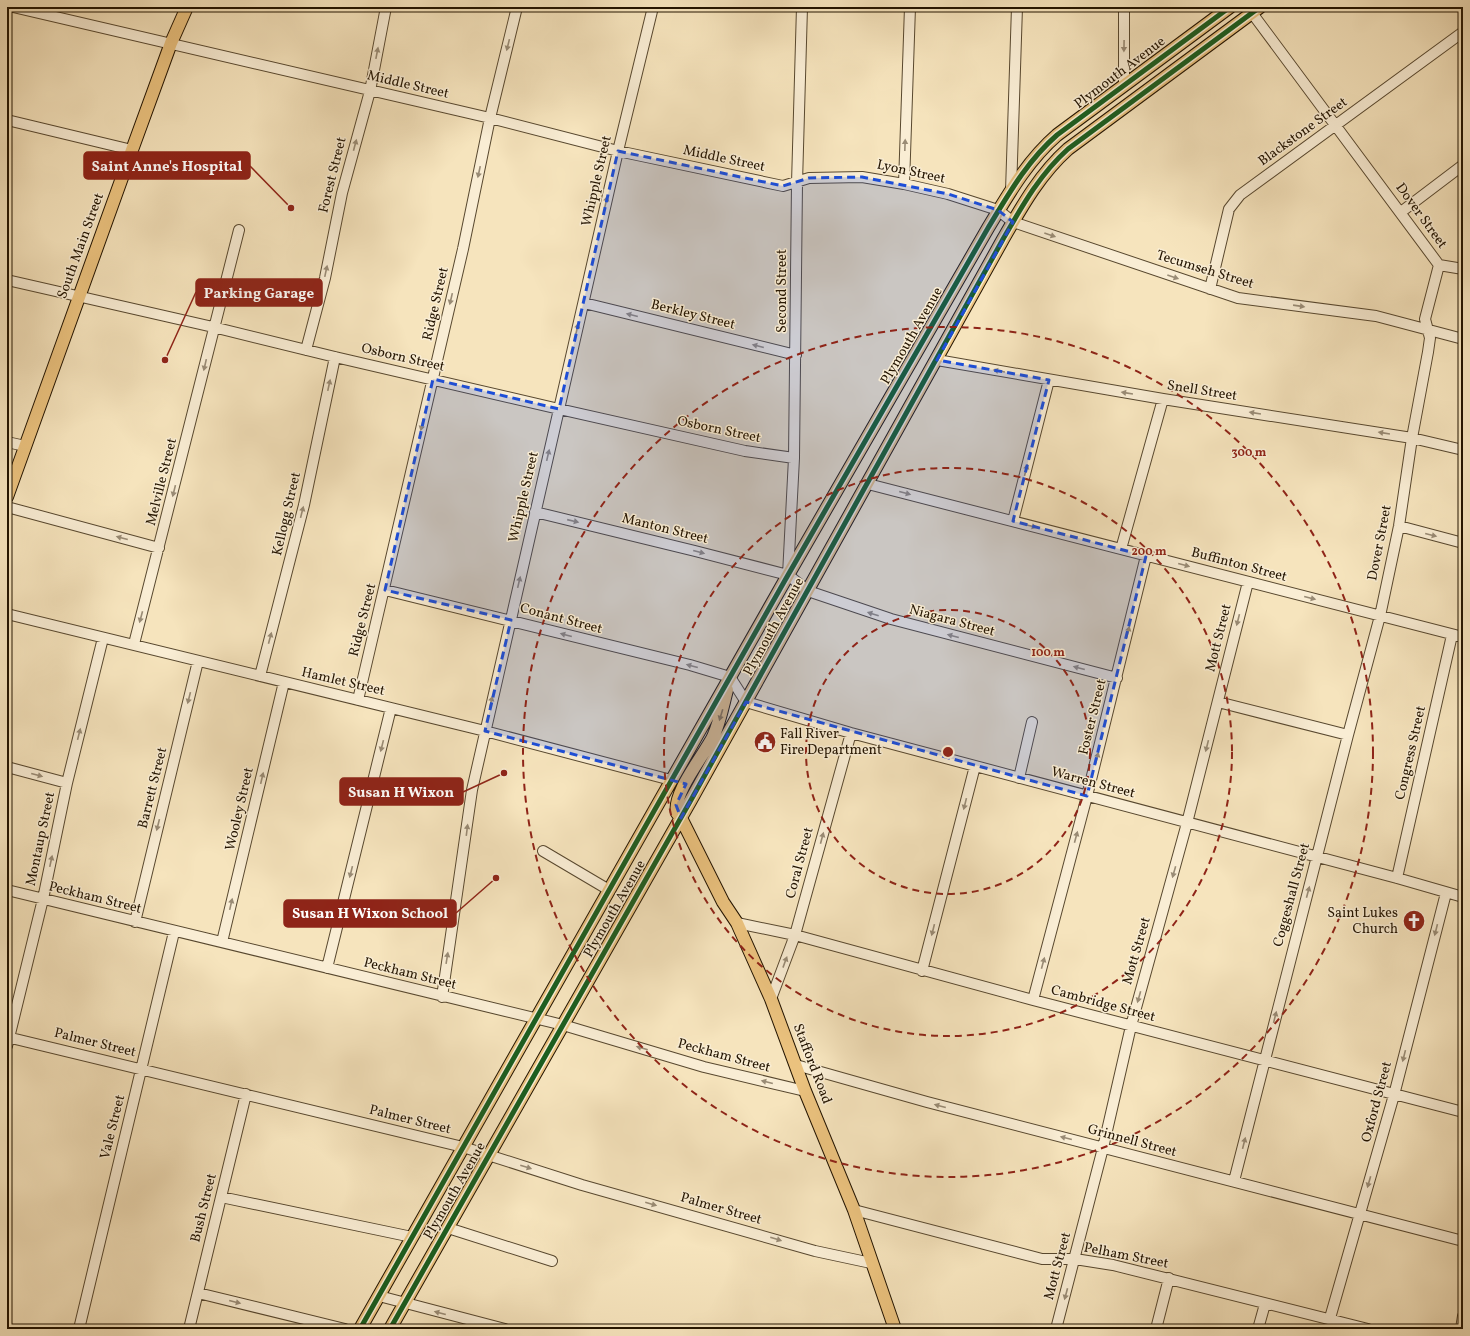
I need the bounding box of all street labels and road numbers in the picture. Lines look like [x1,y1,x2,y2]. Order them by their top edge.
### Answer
street label: Plymouth Avenue [1071,32,1170,114]
street label: Middle Street [365,66,451,104]
street label: Blackstone Street [1254,93,1352,171]
street label: Whipple Street [577,134,617,228]
street label: Forest Street [314,135,352,215]
street label: Middle Street [681,141,767,177]
street label: Lyon Street [875,155,947,189]
street label: Dover Street [1391,179,1451,253]
street label: South Main Street [53,190,109,301]
street label: Tecumseh Street [1154,246,1256,294]
street label: Second Street [773,249,792,333]
street label: Ridge Street [418,265,454,343]
street label: Plymouth Avenue [876,284,948,388]
street label: Berkley Street [649,295,737,335]
street label: Osborn Street [359,339,447,377]
street label: Snell Street [1166,376,1238,406]
street label: Osborn Street [675,412,763,448]
street label: Melville Street [142,436,182,528]
street label: Whipple Street [504,450,544,544]
street label: Kellogg Street [268,470,306,558]
street label: Dover Street [1363,503,1397,582]
street label: Manton Street [620,509,710,549]
street label: Buffinton Street [1189,543,1289,587]
street label: Plymouth Avenue [739,574,809,679]
street label: Ridge Street [345,581,381,659]
street label: Conant Street [518,599,604,639]
street label: Niagara Street [907,600,997,642]
street label: Mott Street [1201,602,1237,674]
street label: Hamlet Street [299,663,387,701]
street label: Foster Street [1074,677,1112,757]
street label: Congress Street [1391,704,1431,802]
street label: Barrett Street [134,745,172,831]
street label: Warren Street [1049,763,1137,803]
street label: Wooley Street [221,765,259,853]
street label: Montaup Street [22,790,60,888]
street label: Coral Street [781,825,819,901]
street label: Coggeshall Street [1269,841,1315,949]
street label: Plymouth Avenue [579,857,651,961]
street label: Peckham Street [46,877,144,919]
street label: Mott Street [1118,915,1156,987]
street label: Peckham Street [361,953,459,995]
street label: Cambridge Street [1049,981,1157,1027]
street label: Stafford Road [788,1021,836,1107]
street label: Palmer Street [52,1024,138,1062]
street label: Peckham Street [676,1034,773,1078]
street label: Oxford Street [1357,1059,1397,1145]
street label: Vale Street [96,1093,130,1161]
street label: Palmer Street [367,1101,453,1139]
street label: Grinnell Street [1085,1120,1179,1162]
street label: Plymouth Avenue [419,1139,491,1243]
street label: Bush Street [186,1171,222,1244]
street label: Palmer Street [678,1188,764,1230]
street label: Mott Street [1040,1230,1076,1302]
street label: Pelham Street [1082,1238,1170,1274]

